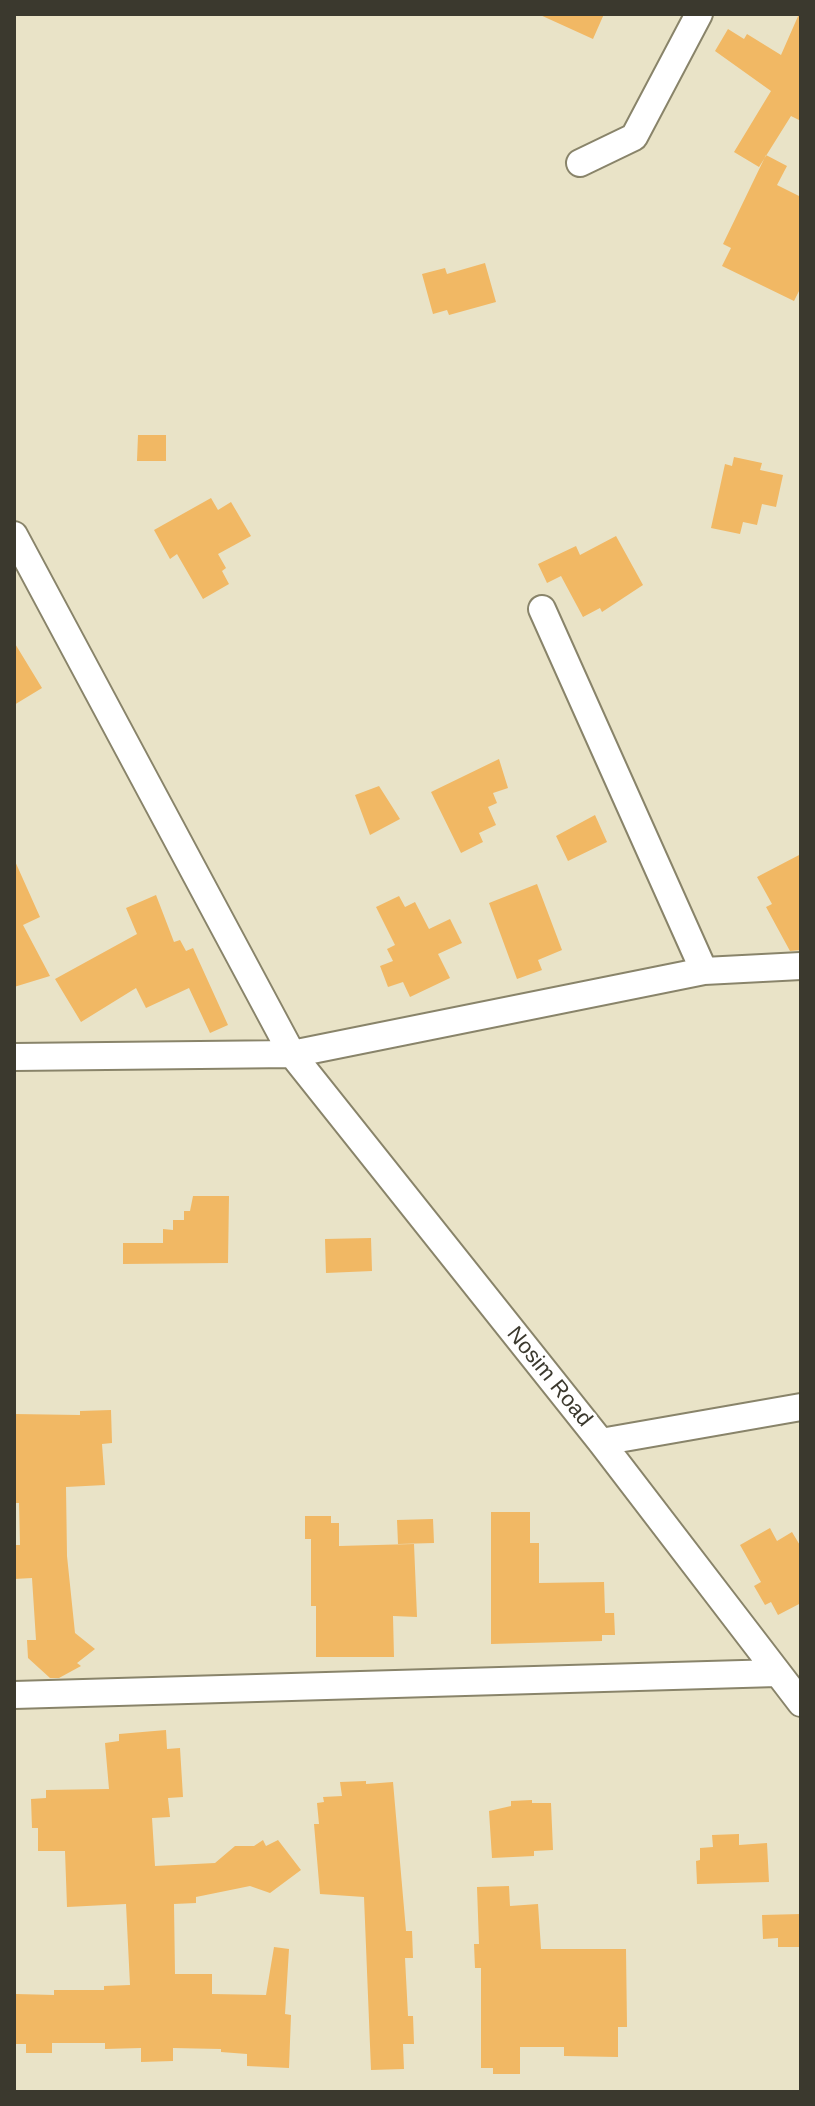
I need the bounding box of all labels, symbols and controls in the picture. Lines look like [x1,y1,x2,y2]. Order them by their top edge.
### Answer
street label: Nosim Road [501,1322,597,1432]

